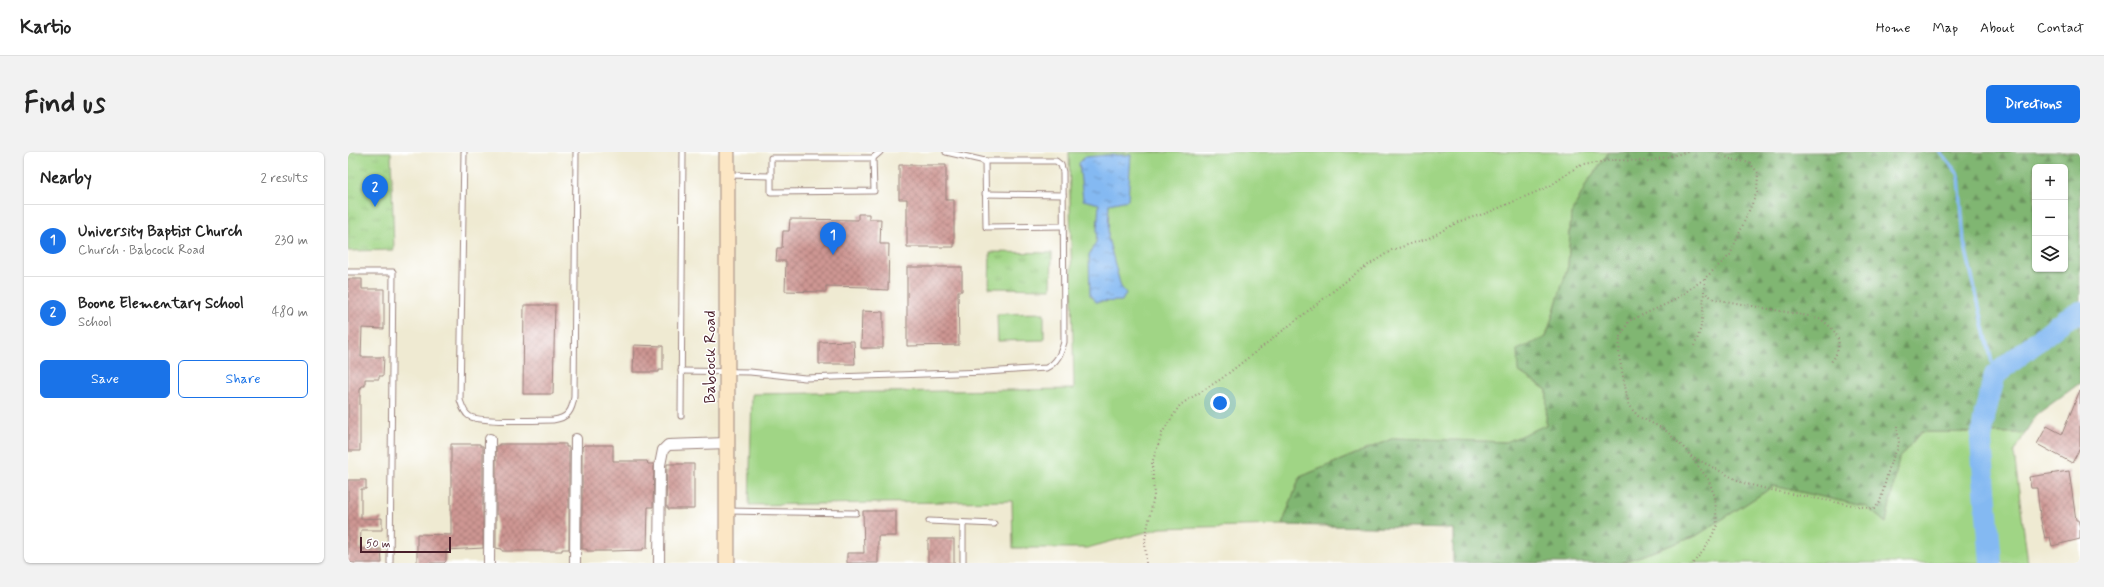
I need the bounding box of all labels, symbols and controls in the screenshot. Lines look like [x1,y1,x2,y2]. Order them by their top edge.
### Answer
text: Kartio [20,15,71,40]
text: Home [1876,19,1910,37]
text: Map [1932,19,1958,37]
text: About [1980,19,2015,37]
text: Contact [2037,19,2084,37]
button: Directions [1986,85,2080,123]
text: Find us [24,86,105,123]
map controls [2032,164,2068,272]
button: + [2032,164,2068,200]
text: Nearby [40,167,92,189]
text: 2 results [261,170,308,187]
pin: 2 [362,174,388,207]
button: − [2032,200,2068,236]
text: University Baptist Church [78,222,243,242]
pin: 1 [820,222,846,255]
text: 1 [50,232,56,249]
text: 230 m [274,232,308,249]
button: layers [2032,236,2068,272]
text: Church · Babcock Road [78,242,205,259]
text: Boone Elementary School [78,294,244,314]
text: 2 [50,304,56,321]
text: 480 m [272,304,308,321]
street label: Babcock Road [700,310,721,404]
text: School [78,314,112,331]
button: Save [40,360,170,398]
button: Share [178,360,308,398]
your location [1210,393,1230,413]
scale bar [360,535,451,554]
text: 50 m [366,537,391,551]

